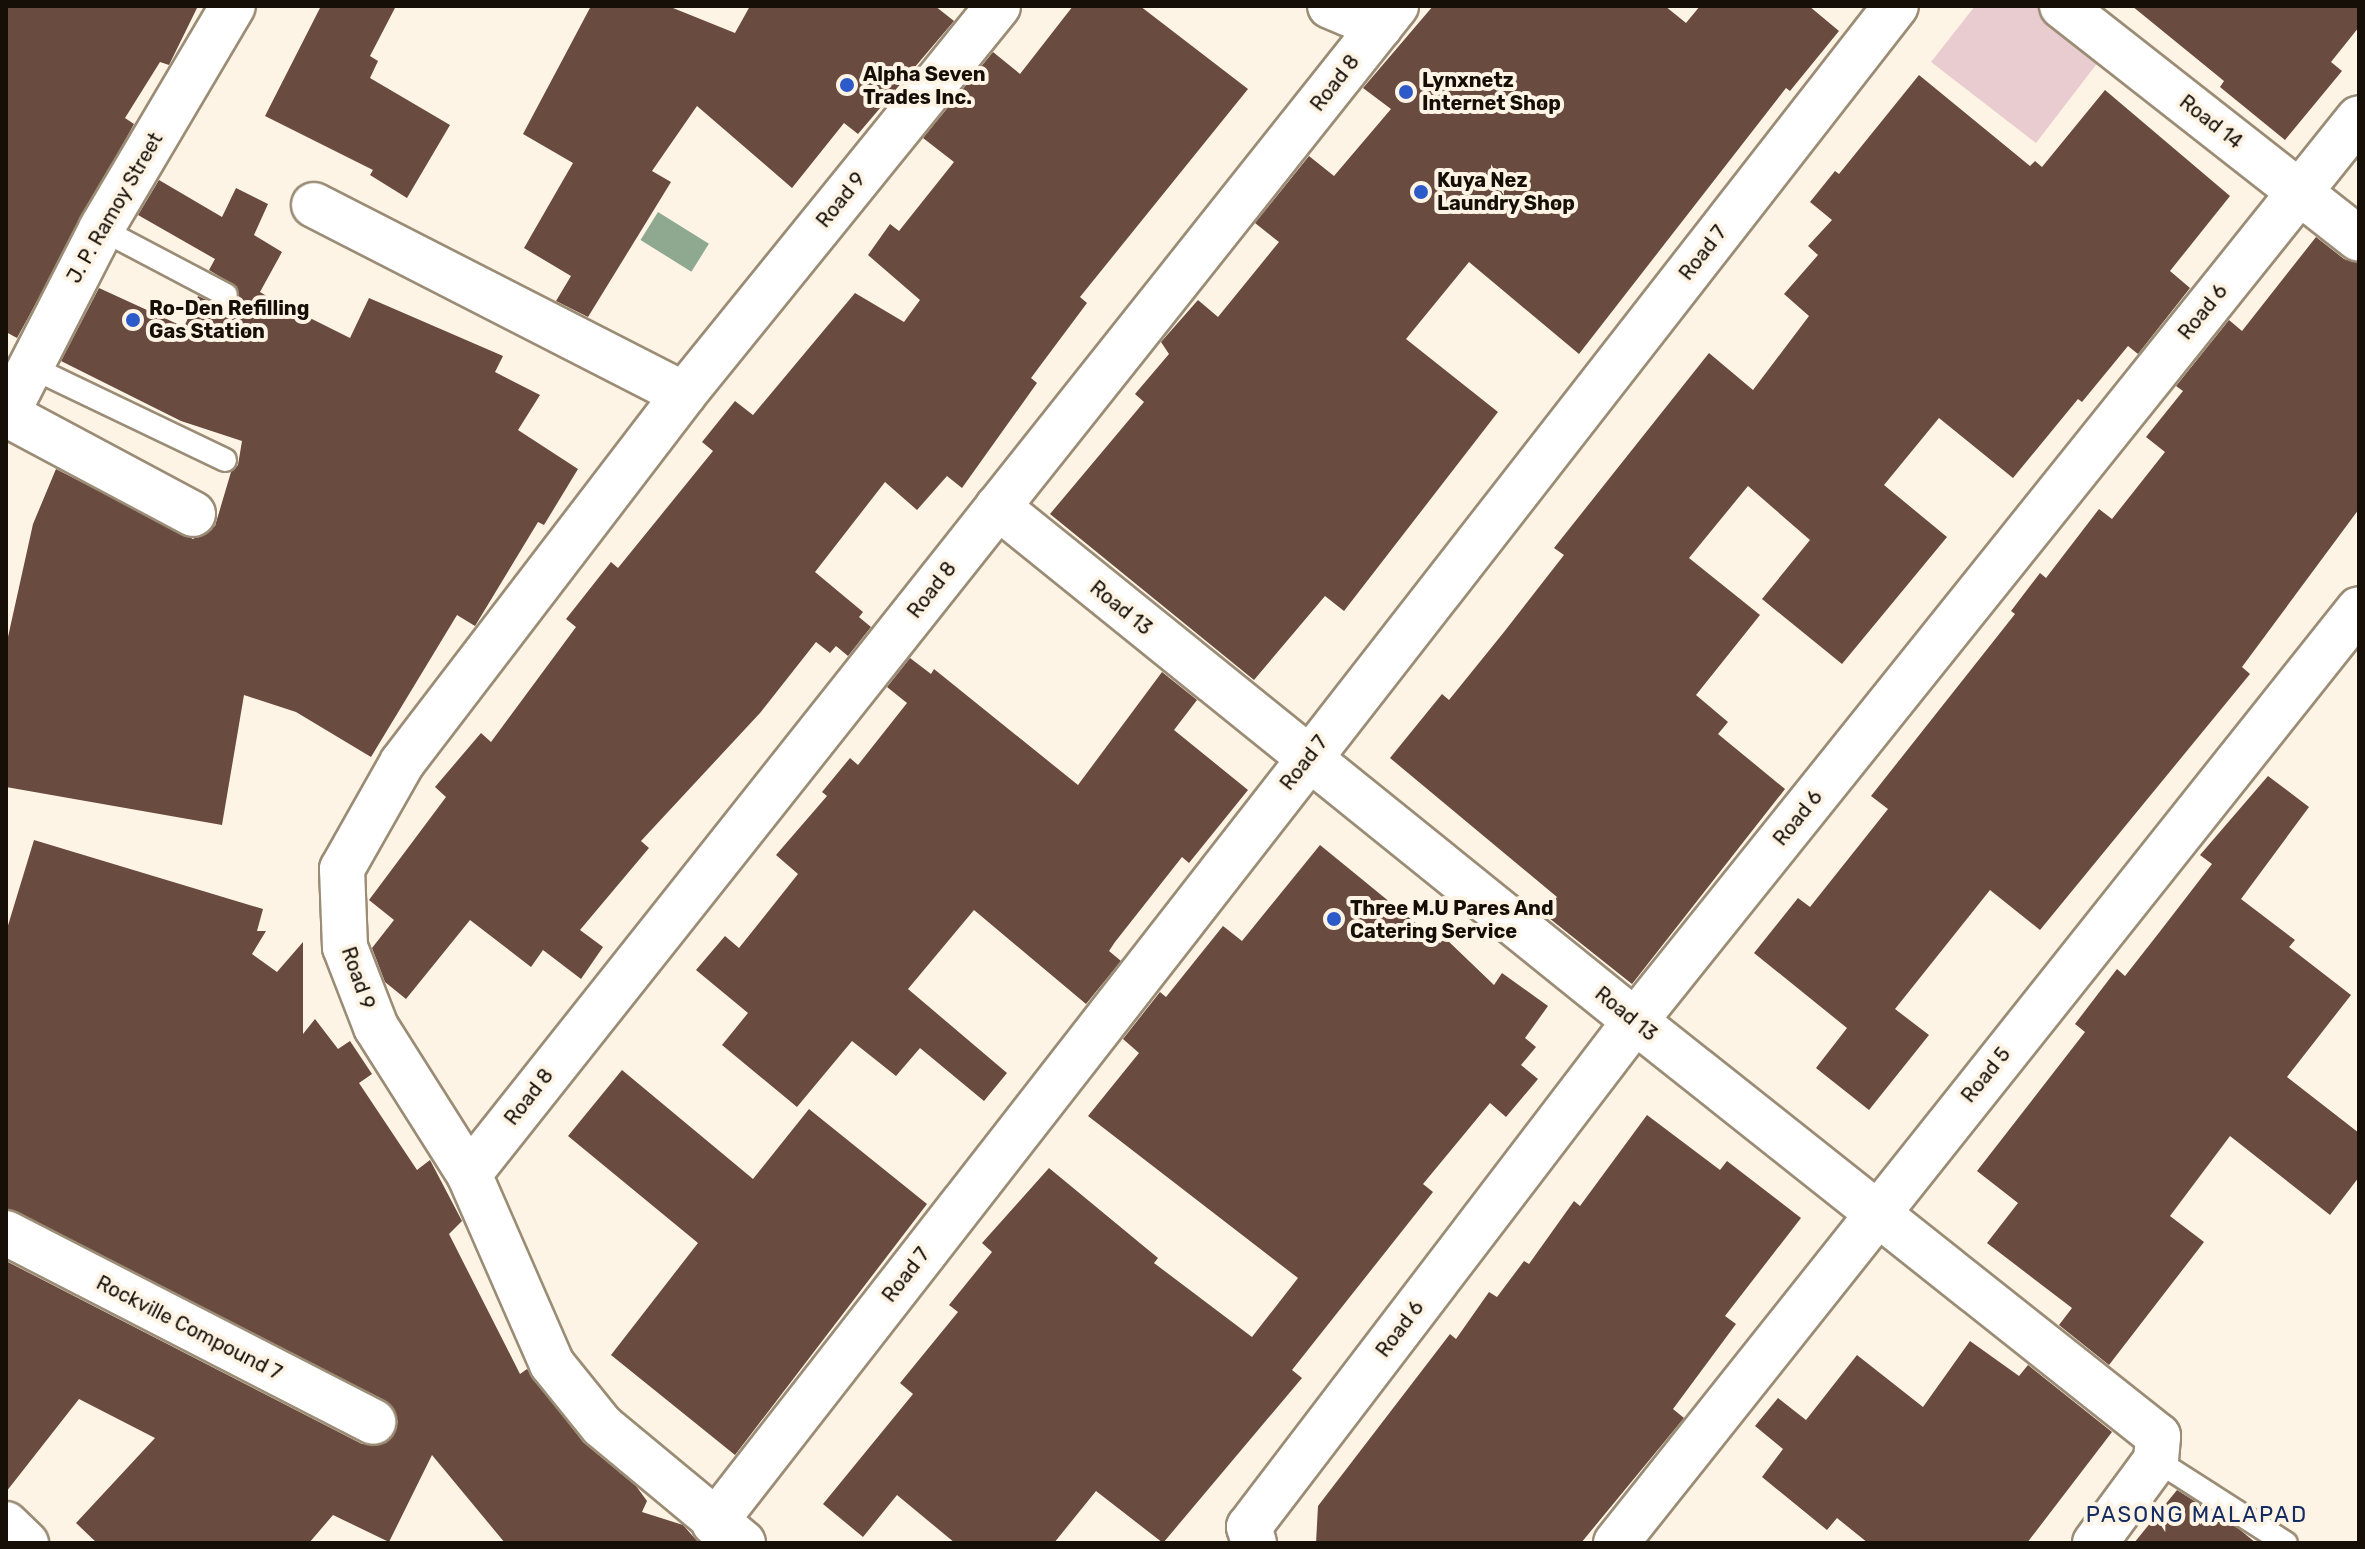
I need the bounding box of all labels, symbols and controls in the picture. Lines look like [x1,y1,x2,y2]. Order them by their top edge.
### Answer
street label: Road 8 [1306,50,1364,116]
place label: Alpha Seven Trades Inc. [863,62,986,109]
place label: Lynxnetz Internet Shop [1422,68,1561,115]
marker: Alpha Seven Trades Inc. [838,76,856,94]
marker: Lynxnetz Internet Shop [1397,83,1415,101]
street label: Road 14 [2175,90,2247,154]
street label: J. P. Ramoy Street [62,128,168,288]
street label: Road 9 [811,168,871,232]
place label: Kuya Nez Laundry Shop [1437,168,1575,215]
marker: Kuya Nez Laundry Shop [1412,183,1430,201]
street label: Road 7 [1674,221,1732,285]
street label: Road 6 [2173,279,2233,345]
place label: Ro-Den Refilling Gas Station [149,296,309,343]
marker: Ro-Den Refilling Gas Station [124,311,142,329]
street label: Road 8 [903,557,961,623]
street label: Road 13 [1085,576,1157,640]
street label: Road 7 [1275,731,1333,795]
street label: Road 6 [1768,785,1828,851]
place label: Three M.U Pares And Catering Service [1350,896,1554,943]
marker: Three M.U Pares And Catering Service [1325,910,1343,928]
street label: Road 9 [336,944,380,1012]
street label: Road 13 [1590,982,1662,1046]
street label: Road 5 [1956,1043,2016,1107]
street label: Road 8 [500,1064,558,1130]
street label: Road 7 [877,1243,935,1307]
street label: Rockville Compound 7 [92,1271,286,1385]
street label: Road 6 [1371,1296,1429,1362]
district label: PASONG MALAPAD [2086,1502,2308,1528]

